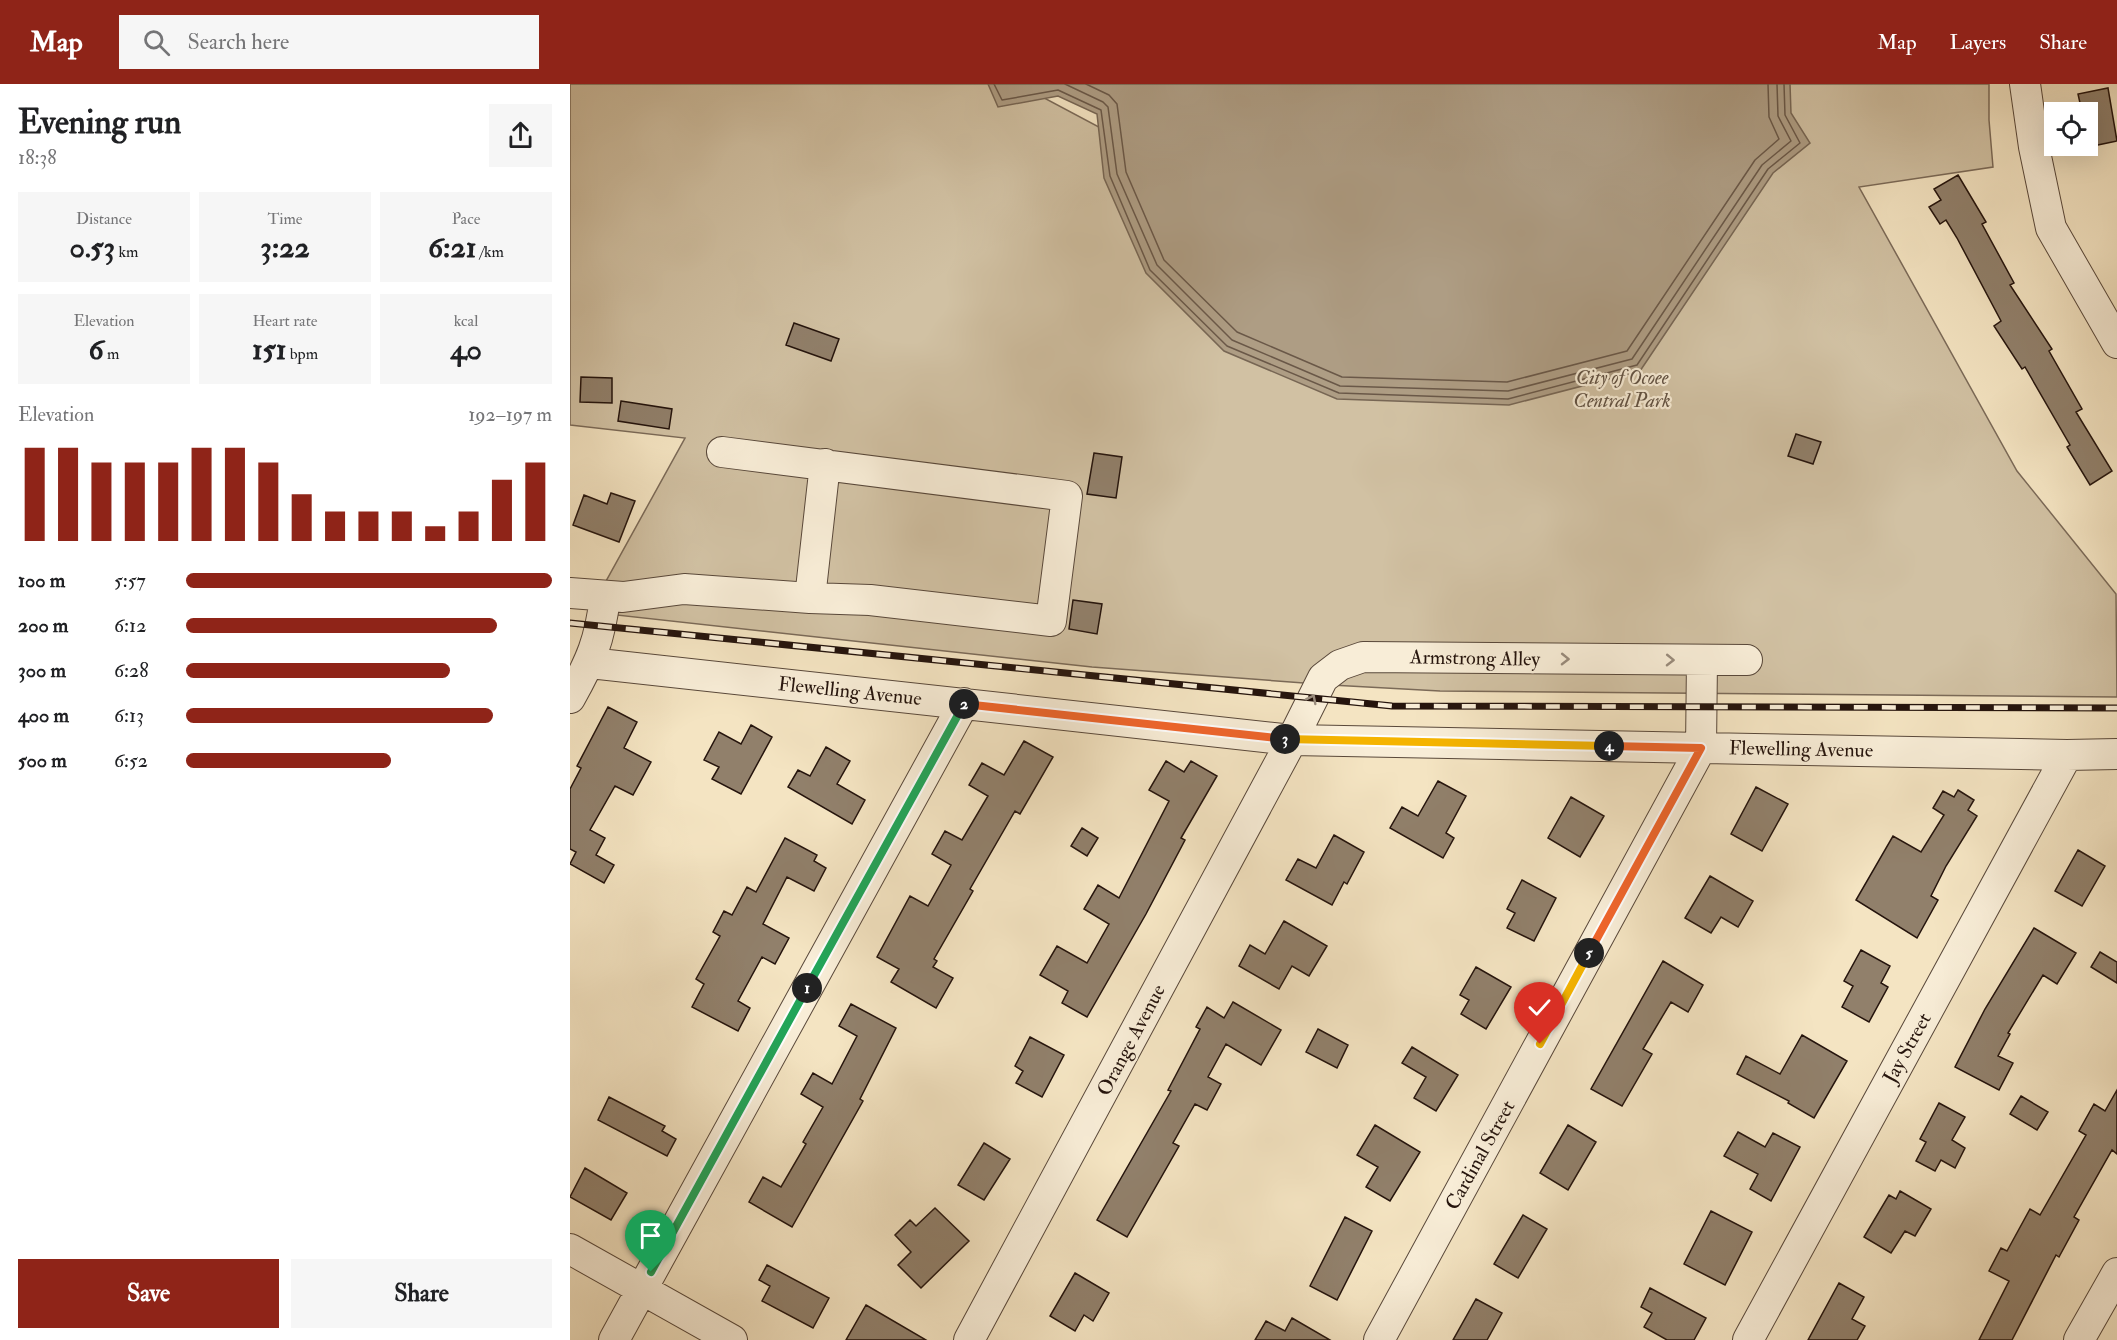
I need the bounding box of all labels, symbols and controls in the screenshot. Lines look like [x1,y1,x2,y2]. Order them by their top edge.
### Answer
search box [119,15,539,69]
text: Map [30,25,83,60]
icon: search [140,26,173,59]
text: Search here [188,28,289,56]
text: Map [1877,29,1917,56]
text: Layers [1950,29,2006,56]
text: Share [2039,29,2087,56]
text: Evening run [18,102,181,143]
map controls [2044,102,2098,156]
button: locate [2044,102,2098,156]
button: share [489,104,552,167]
text: 18:38 [18,145,57,170]
text: Distance [76,209,132,229]
text: Time [268,209,302,229]
text: Pace [452,209,480,229]
text: 0.53 [70,229,115,266]
text: 3:22 [260,229,310,266]
text: 6:21 [428,229,476,266]
text: km [115,242,138,262]
text: /km [476,242,504,262]
text: Elevation [74,311,134,331]
text: Heart rate [252,311,318,331]
text: kcal [454,311,478,331]
text: 6 [89,331,104,368]
text: 151 [252,331,286,368]
text: 40 [450,331,482,368]
text: m [104,344,119,364]
text: bpm [286,344,318,364]
park label: City of Ocoee Central Park [1573,365,1671,413]
text: Elevation [18,402,94,427]
text: 192–197 m [468,402,552,427]
text: 100 m [18,568,65,593]
text: 5:57 [114,568,146,593]
text: 200 m [18,613,68,638]
text: 6:12 [114,613,146,638]
street label: Armstrong Alley [1409,644,1542,672]
one-way arrow [1561,653,1570,665]
one-way arrow [1665,654,1674,666]
text: 300 m [18,658,66,683]
text: 6:28 [114,658,149,683]
street label: Flewelling Avenue [777,671,923,711]
pin: 2 [949,689,979,719]
text: 2 [960,694,968,714]
one-way arrow [1305,694,1316,705]
text: 400 m [18,703,69,728]
text: 6:13 [114,703,144,728]
pin: 3 [1270,724,1300,754]
text: 3 [1282,729,1288,749]
pin: 4 [1594,731,1624,761]
street label: Flewelling Avenue [1729,735,1873,763]
text: 4 [1605,736,1613,756]
text: 500 m [18,748,67,773]
text: 6:52 [114,748,148,773]
pin: 5 [1574,938,1604,968]
text: 5 [1585,943,1593,963]
pin: 1 [792,973,822,1003]
text: 1 [804,978,810,998]
street label: Orange Avenue [1091,980,1171,1100]
pin [1514,982,1565,1044]
icon: check [1523,991,1556,1024]
street label: Jay Street [1877,1008,1937,1089]
street label: Cardinal Street [1440,1095,1521,1214]
pin [625,1210,676,1272]
icon: arrive [634,1219,667,1252]
button: Save [18,1259,279,1328]
button: Share [291,1259,552,1328]

